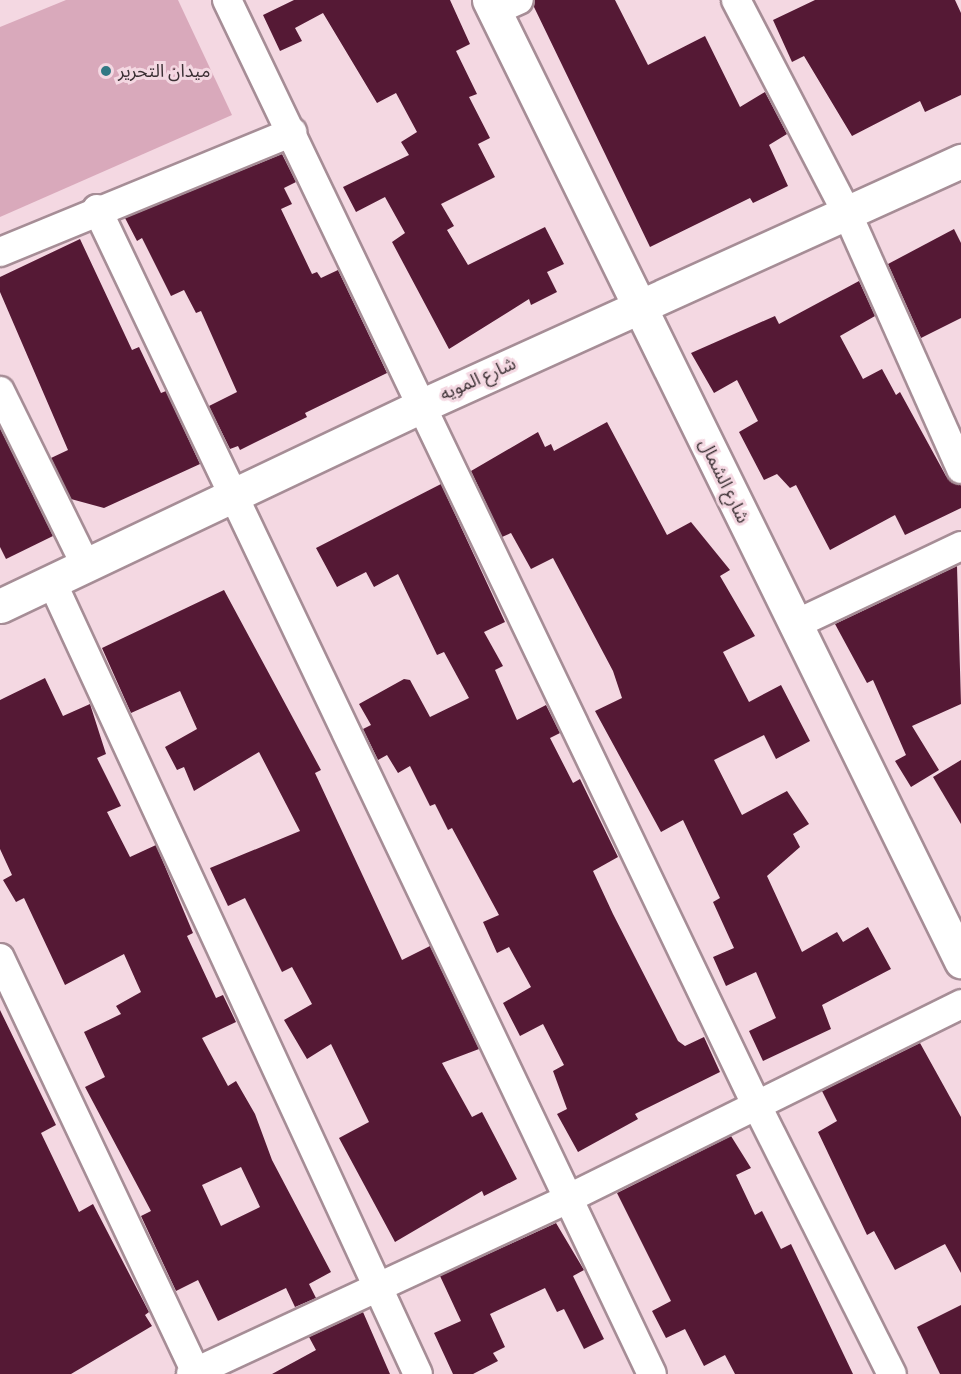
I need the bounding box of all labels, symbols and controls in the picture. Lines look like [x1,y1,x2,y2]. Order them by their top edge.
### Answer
place label: ميدان التحرير [118,60,210,82]
marker: ميدان التحرير [99,64,113,78]
street label: شارع المويه [437,353,519,405]
street label: شارع الشمال [694,435,754,527]

